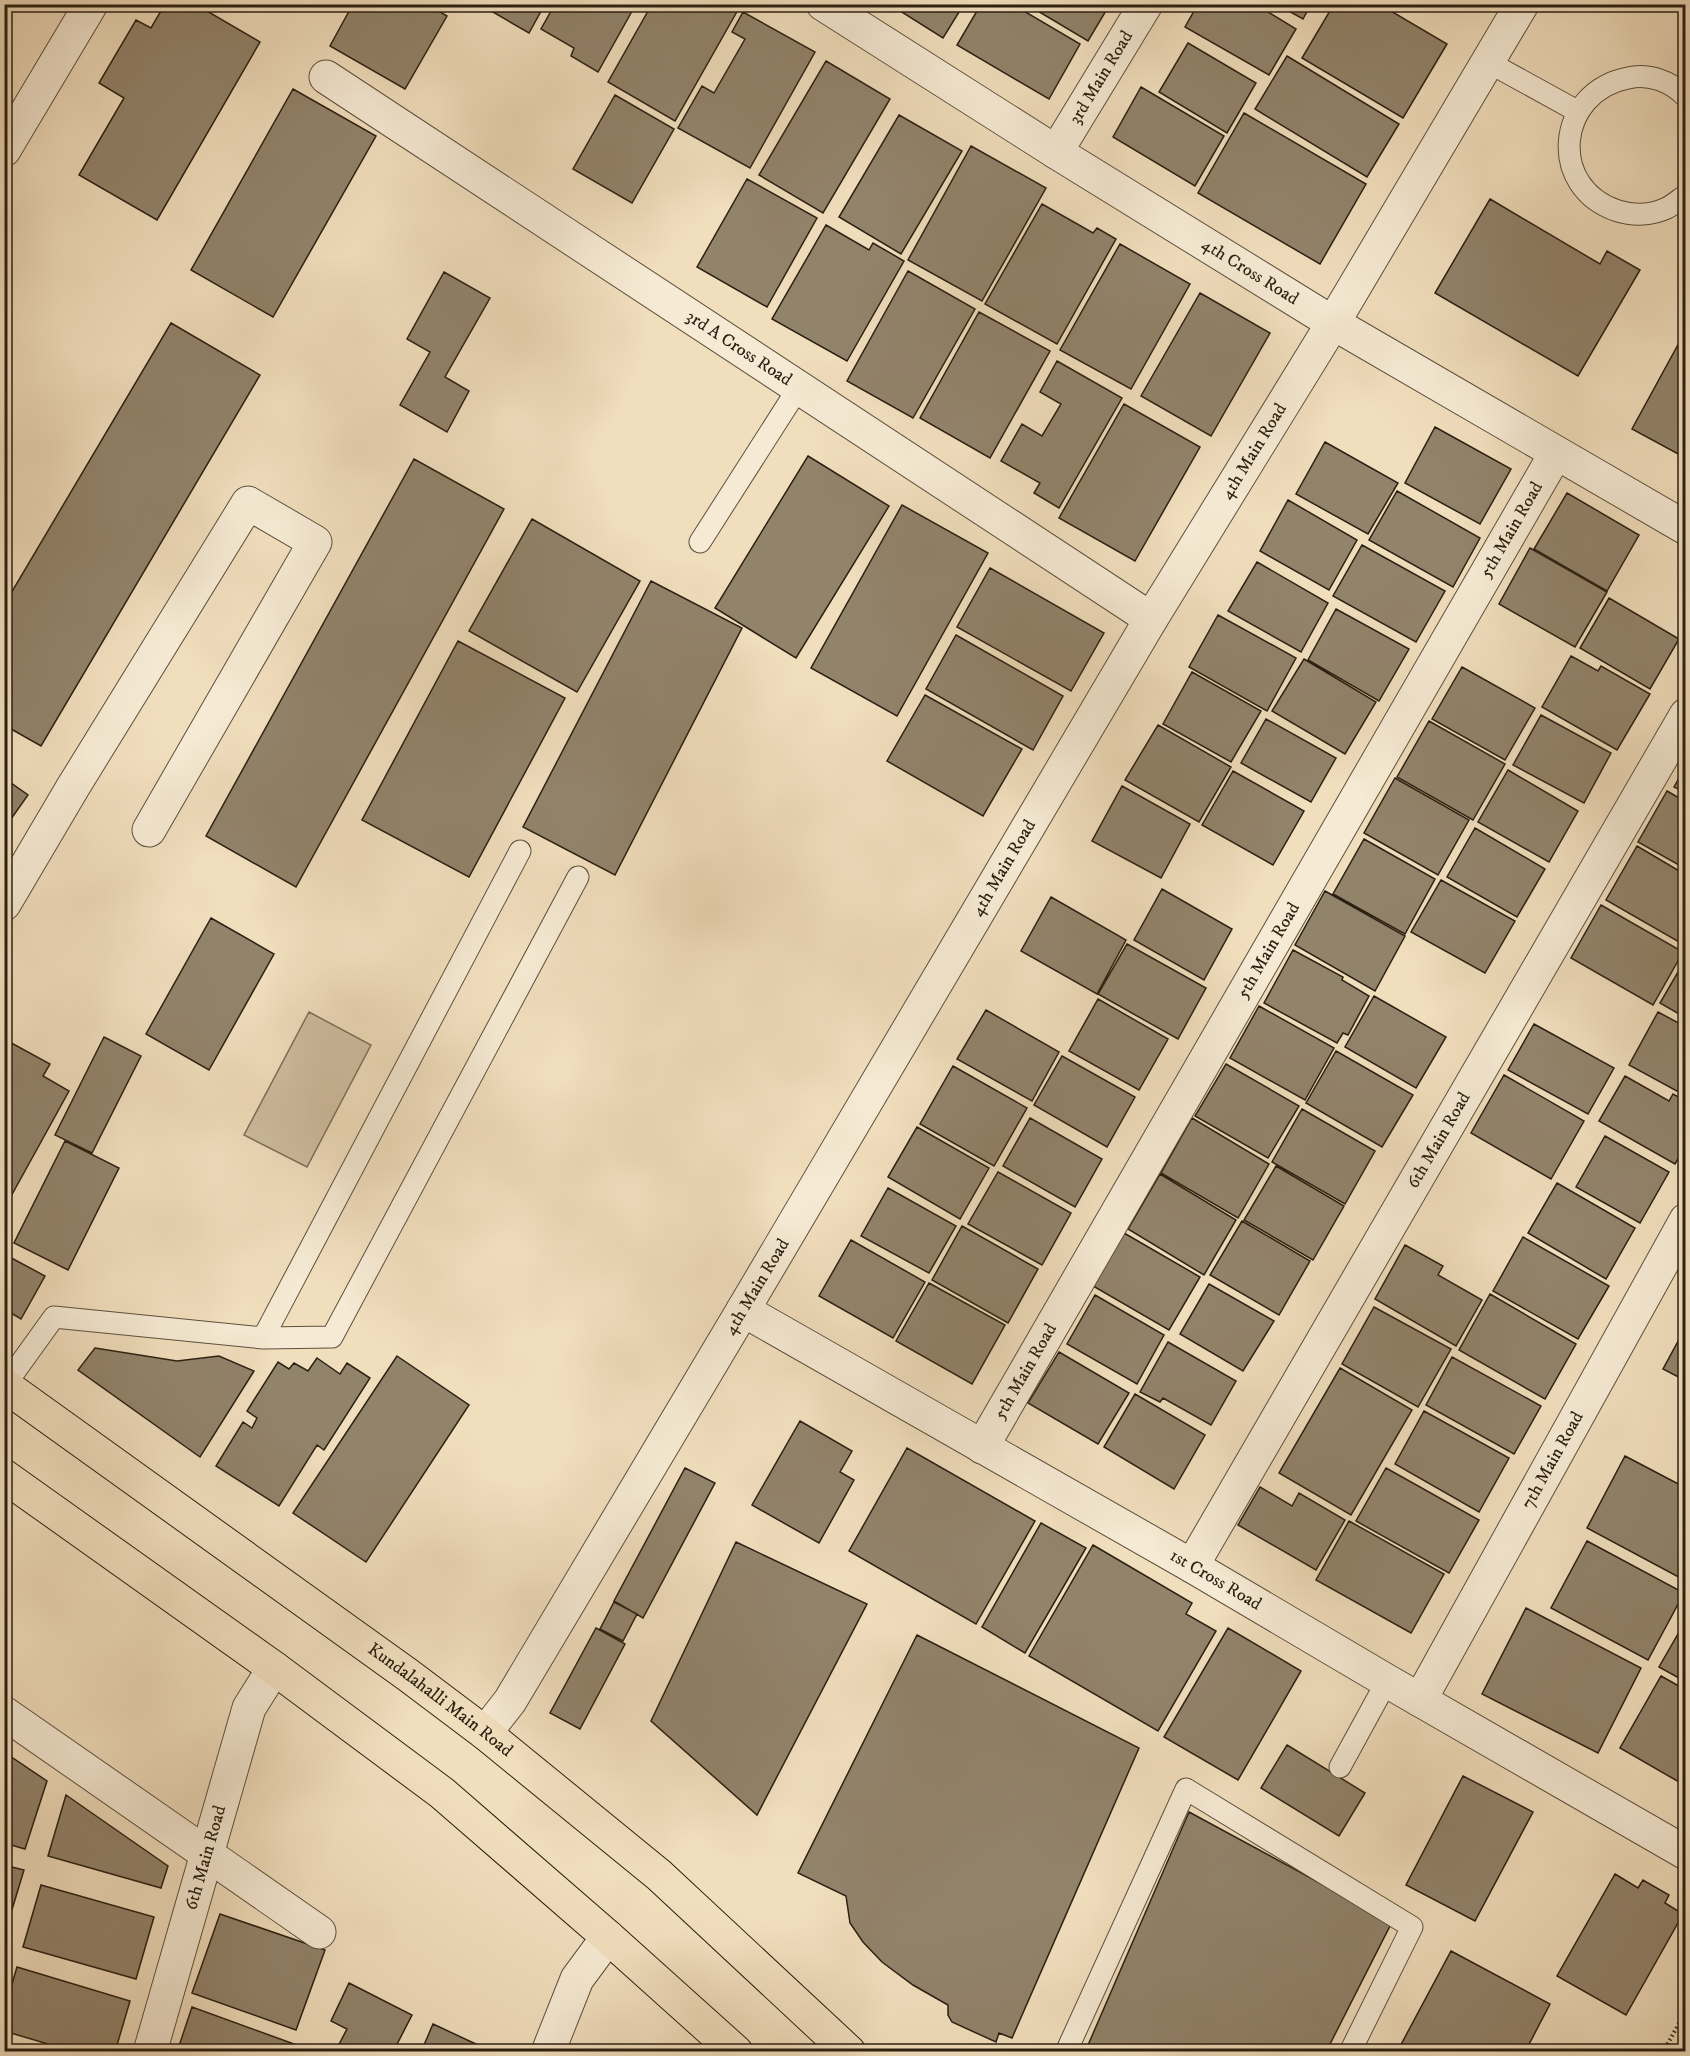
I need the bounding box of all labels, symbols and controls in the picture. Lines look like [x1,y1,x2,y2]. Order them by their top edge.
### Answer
street label: 3rd Main Road [1064,27,1138,128]
street label: 4th Cross Road [1197,234,1303,310]
street label: 3rd A Cross Road [682,306,796,391]
street label: 4th Main Road [1216,399,1292,504]
street label: 5th Main Road [1475,478,1548,582]
street label: 4th Main Road [967,816,1041,921]
street label: 5th Main Road [1232,899,1305,1003]
street label: 6th Main Road [1402,1088,1476,1193]
street label: 4th Main Road [720,1235,794,1339]
street label: 5th Main Road [989,1320,1062,1424]
street label: 7th Main Road [1517,1408,1589,1513]
street label: 1st Cross Road [1166,1545,1265,1616]
street label: Kundalahalli Main Road [363,1638,517,1762]
street label: 6th Main Road [180,1803,231,1913]

